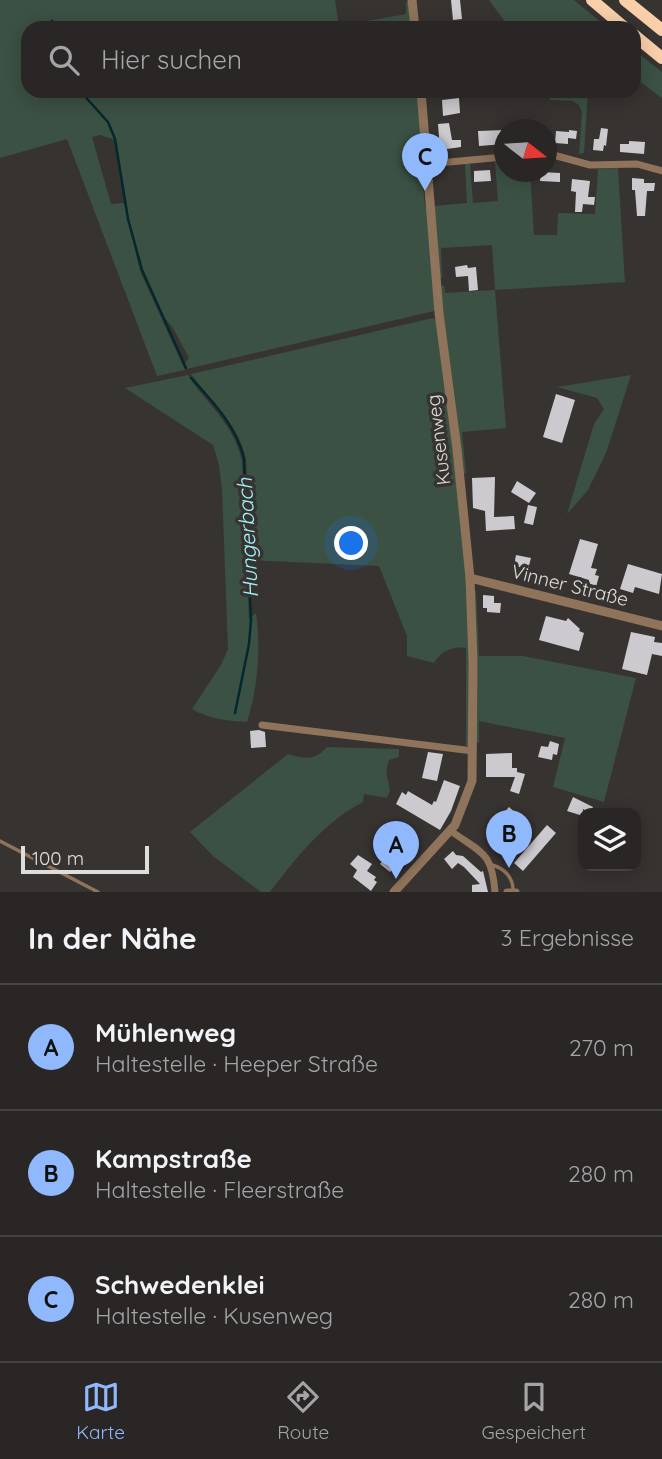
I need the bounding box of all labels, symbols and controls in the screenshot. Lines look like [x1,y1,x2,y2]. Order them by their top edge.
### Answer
search box [21,21,641,98]
icon: search [45,41,83,79]
text: Hier suchen [101,43,242,76]
north arrow [494,119,557,182]
pin: C [402,133,448,191]
street label: Kusenweg [421,393,455,487]
water label: Hungerbach [231,476,263,599]
your location [334,526,368,560]
street label: Vinner Straße [509,559,631,611]
map controls [578,808,641,871]
button: layers [578,808,641,871]
pin: B [486,810,532,868]
pin: A [373,821,419,879]
scale bar [21,843,149,875]
text: 100 m [32,846,84,870]
text: In der Nähe [28,919,197,957]
text: 3 Ergebnisse [500,923,634,952]
text: Mühlenweg [95,1016,236,1049]
text: A [44,1033,58,1062]
text: 270 m [569,1033,634,1062]
text: Haltestelle · Heeper Straße [95,1049,378,1078]
text: Kampstraße [95,1142,252,1175]
text: B [43,1159,59,1188]
text: 280 m [568,1159,634,1188]
text: Haltestelle · Fleerstraße [95,1175,344,1204]
text: Schwedenklei [95,1268,265,1301]
text: C [44,1285,58,1314]
text: 280 m [568,1285,634,1314]
text: Haltestelle · Kusenweg [95,1301,333,1330]
tab: Karte [76,1378,125,1444]
tab: Route [277,1378,329,1444]
tab: Gespeichert [482,1378,586,1444]

